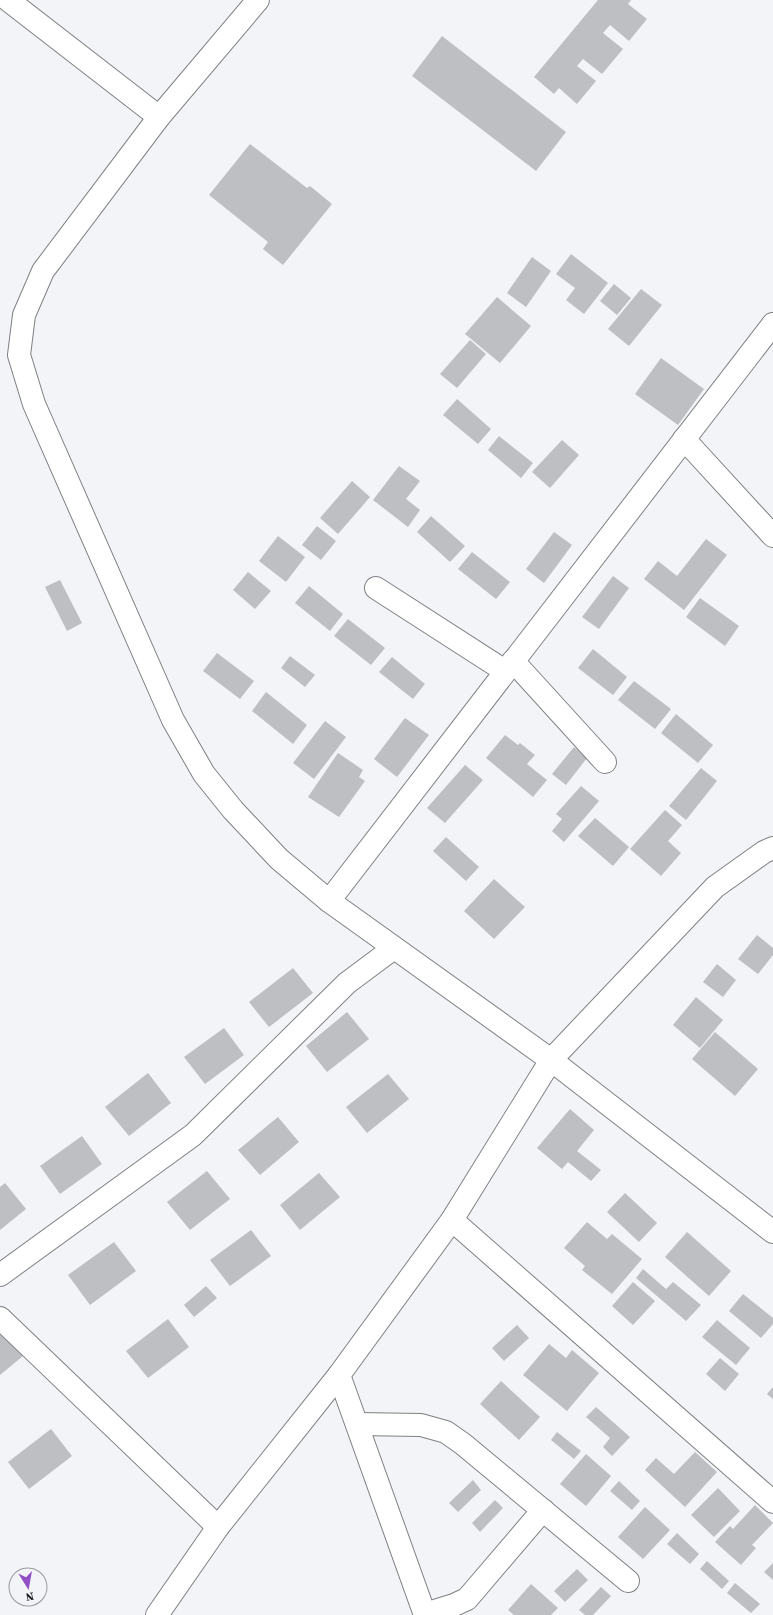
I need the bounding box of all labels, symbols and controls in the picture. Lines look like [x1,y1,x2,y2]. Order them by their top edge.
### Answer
north arrow [8,1567,48,1607]
text: N [24,1588,35,1604]

